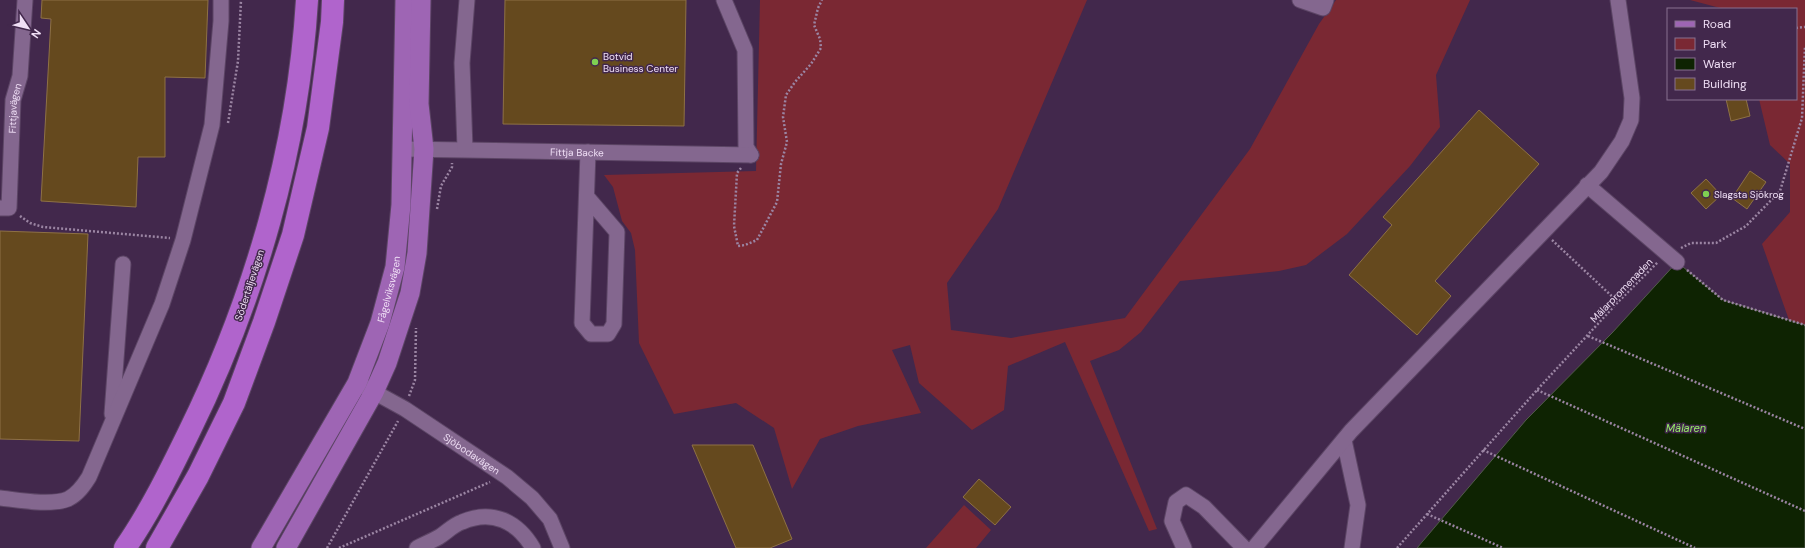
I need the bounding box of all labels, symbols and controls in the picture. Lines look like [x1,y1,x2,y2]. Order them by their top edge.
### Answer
north arrow [8,8,48,48]
legend [1667,8,1797,100]
text: Road [1703,16,1731,32]
text: N [28,26,44,41]
text: Park [1703,36,1727,52]
place label: Botvid Business Center [603,50,678,75]
text: Water [1703,56,1737,72]
marker: Botvid Business Center [590,57,600,67]
text: Building [1703,76,1747,92]
street label: Fittjavägen [6,82,25,134]
street label: Fittja Backe [550,146,604,159]
place label: Slagsta Sjökrog [1714,188,1784,201]
marker: Slagsta Sjökrog [1701,189,1711,199]
street label: Södertäljevägen [232,248,267,322]
street label: Fågelviksvägen [374,255,403,324]
street label: Mälarpromenaden [1587,255,1656,325]
water label: Mälaren [1666,421,1706,435]
street label: Sjöbodavägen [441,430,503,478]

